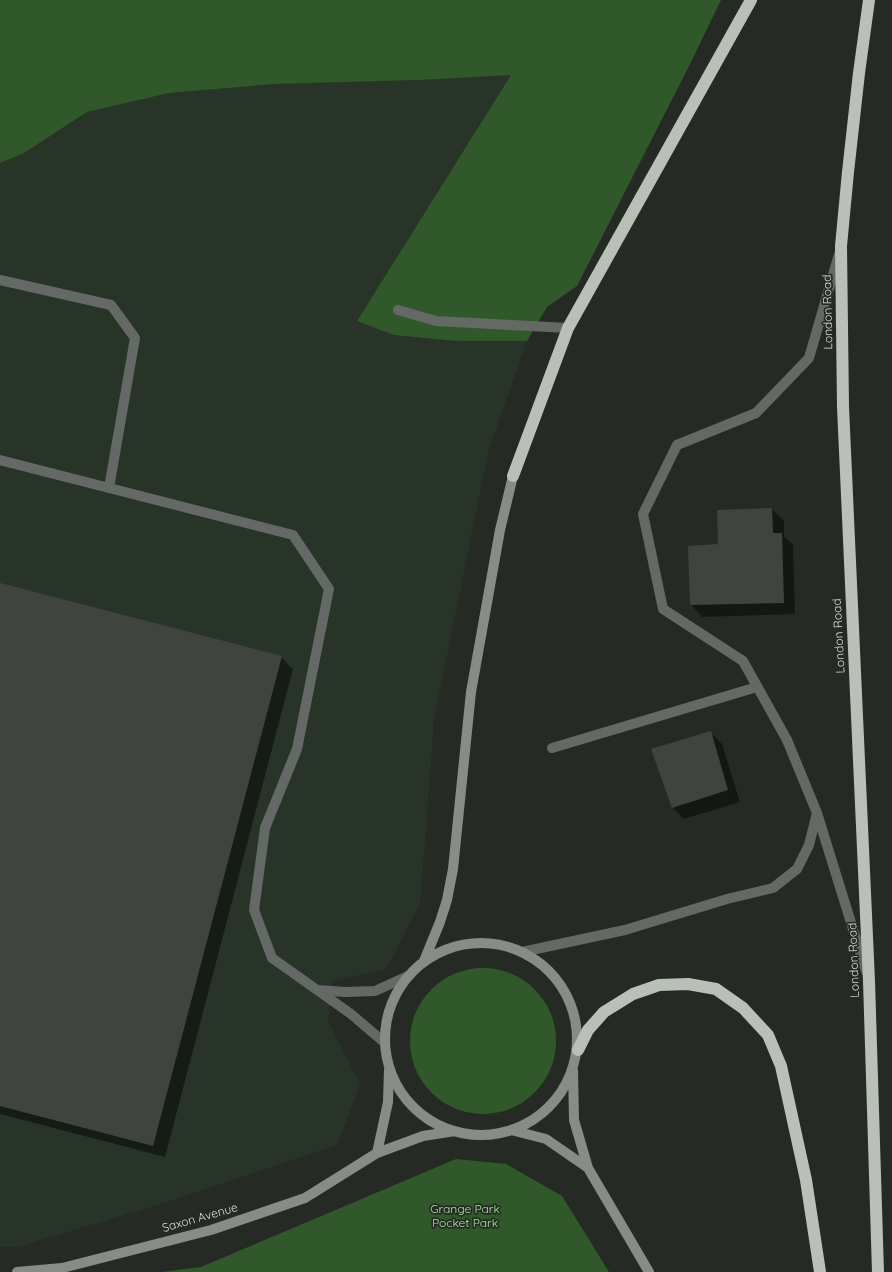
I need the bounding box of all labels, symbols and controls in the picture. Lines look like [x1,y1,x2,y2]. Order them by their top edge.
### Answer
street label: London Road [820,274,836,350]
street label: London Road [830,598,848,674]
street label: London Road [845,922,863,998]
street label: Saxon Avenue [160,1200,240,1236]
park label: Grange Park Pocket Park [430,1202,500,1230]

